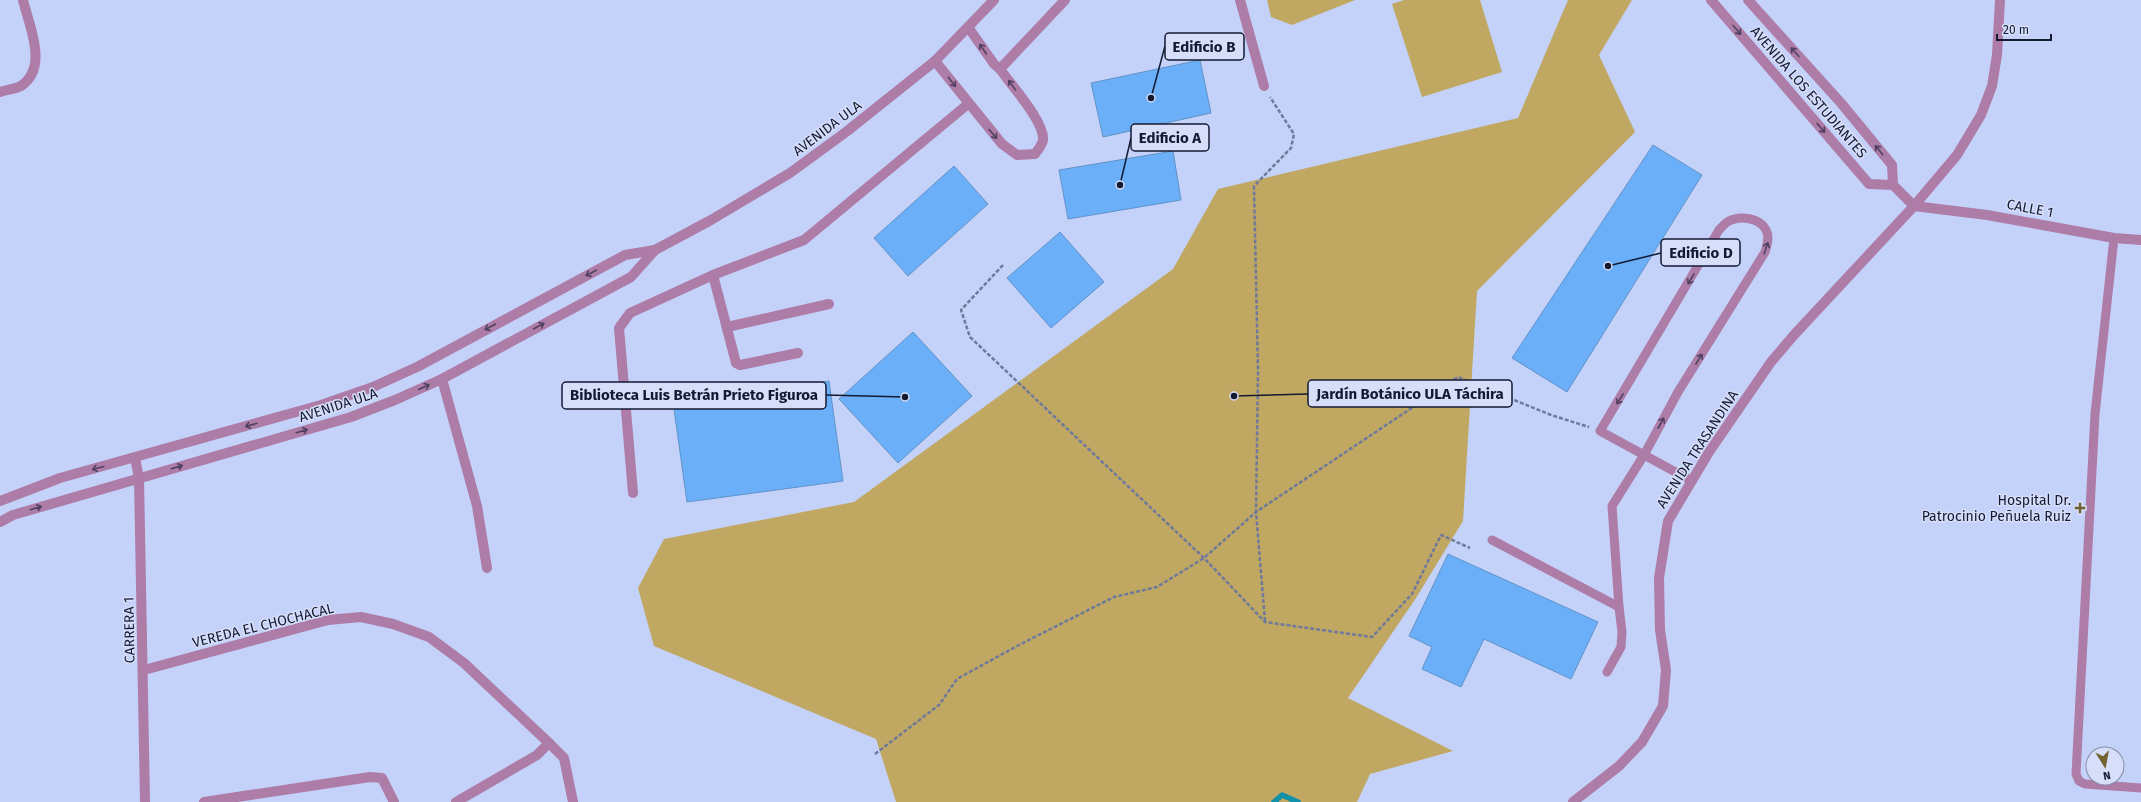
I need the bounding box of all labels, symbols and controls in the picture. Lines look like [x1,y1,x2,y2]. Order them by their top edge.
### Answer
scale bar [1997,16,2051,42]
street label: AVENIDA LOS ESTUDIANTES [1747,23,1871,162]
text: 20 m [2003,23,2029,37]
one-way arrow [1732,24,1741,35]
callout: Edificio B [1165,33,1244,60]
text: Edificio B [1173,38,1235,56]
one-way arrow [979,44,987,55]
one-way arrow [1790,47,1799,57]
one-way arrow [948,77,956,88]
one-way arrow [1008,80,1016,91]
street label: AVENIDA ULA [790,97,865,160]
one-way arrow [1817,123,1826,134]
callout: Edificio A [1131,124,1209,151]
one-way arrow [989,128,998,139]
text: Edificio A [1139,129,1202,147]
one-way arrow [1875,145,1884,156]
street label: CALLE 1 [2005,196,2055,221]
callout: Edificio D [1661,239,1740,266]
one-way arrow [1763,241,1770,254]
text: Edificio D [1669,244,1733,262]
one-way arrow [585,270,597,277]
one-way arrow [1686,273,1694,285]
one-way arrow [533,322,545,330]
one-way arrow [484,324,496,331]
one-way arrow [1695,353,1703,365]
callout: Jardín Botánico ULA Táchira [1308,380,1512,407]
callout: Biblioteca Luis Betrán Prieto Figuroa [562,382,826,409]
one-way arrow [418,383,430,390]
street label: AVENIDA ULA [297,385,380,426]
text: Jardín Botánico ULA Táchira [1315,385,1504,403]
text: Biblioteca Luis Betrán Prieto Figuroa [570,386,818,404]
street label: AVENIDA TRASANDINA [1653,387,1742,511]
one-way arrow [1616,393,1624,404]
one-way arrow [1658,418,1665,430]
one-way arrow [245,422,258,429]
one-way arrow [295,427,308,434]
one-way arrow [170,463,183,470]
one-way arrow [91,465,104,472]
place label: Hospital Dr. Patrocinio Peñuela Ruiz [1922,492,2071,525]
marker: Hospital Dr. Patrocinio Peñuela Ruiz [2074,502,2086,514]
one-way arrow [30,504,43,511]
street label: CARRERA 1 [120,597,139,663]
street label: VEREDA EL CHOCHACAL [191,600,336,651]
north arrow [2085,746,2125,786]
text: N [2102,768,2112,782]

